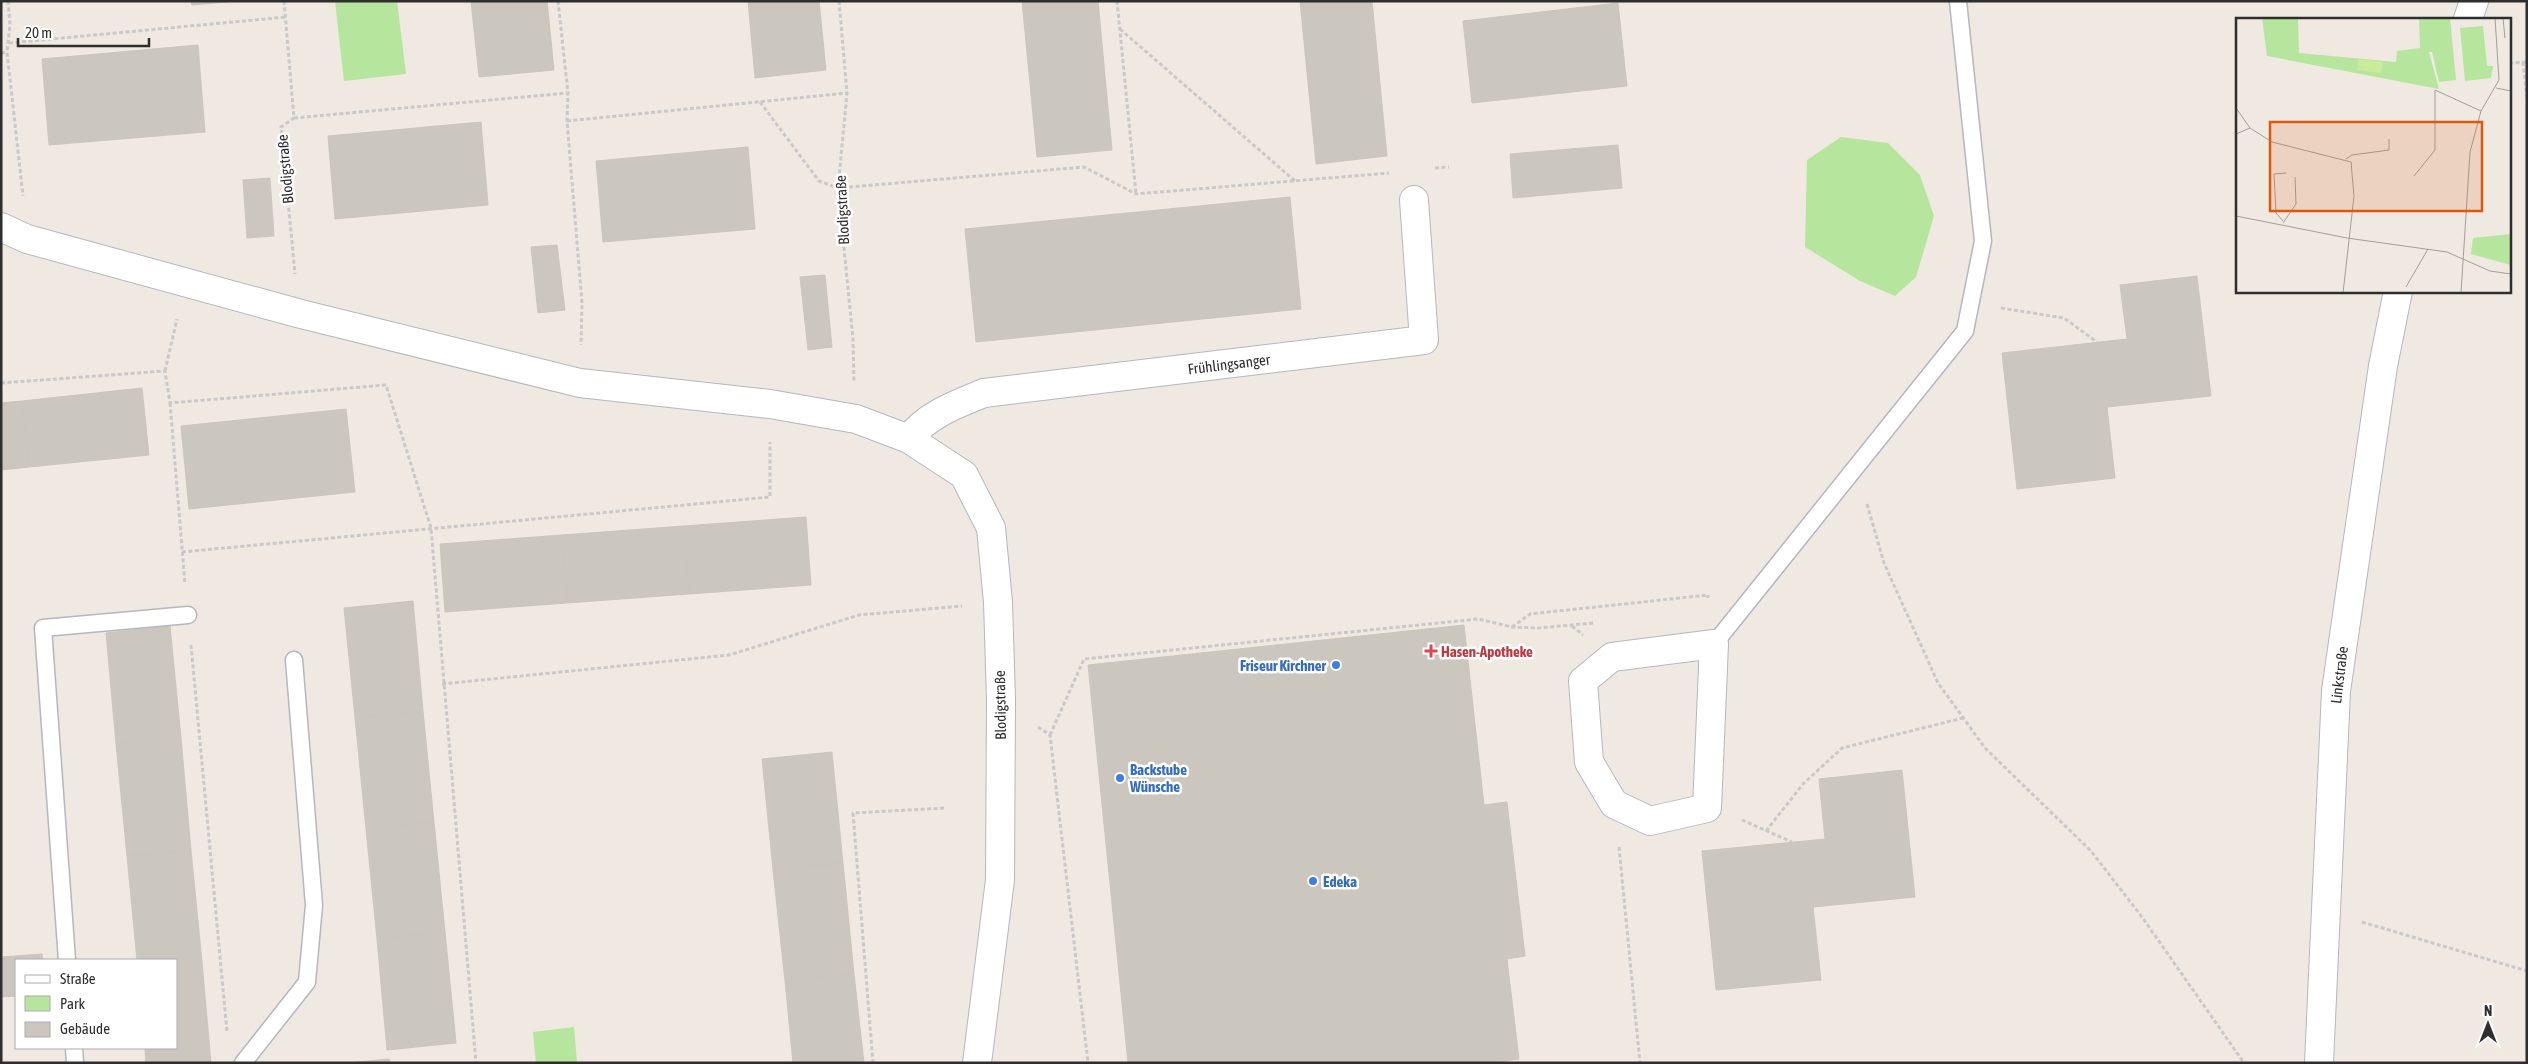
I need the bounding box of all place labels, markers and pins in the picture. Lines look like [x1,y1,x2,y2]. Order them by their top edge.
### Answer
place label: Hasen-Apotheke [1441,643,1533,660]
marker: Hasen-Apotheke [1425,645,1437,657]
place label: Friseur Kirchner [1240,657,1327,674]
marker: Friseur Kirchner [1330,659,1342,671]
place label: Backstube Wünsche [1129,761,1187,795]
marker: Backstube Wünsche [1114,772,1126,784]
place label: Edeka [1323,873,1357,890]
marker: Edeka [1307,875,1319,887]

